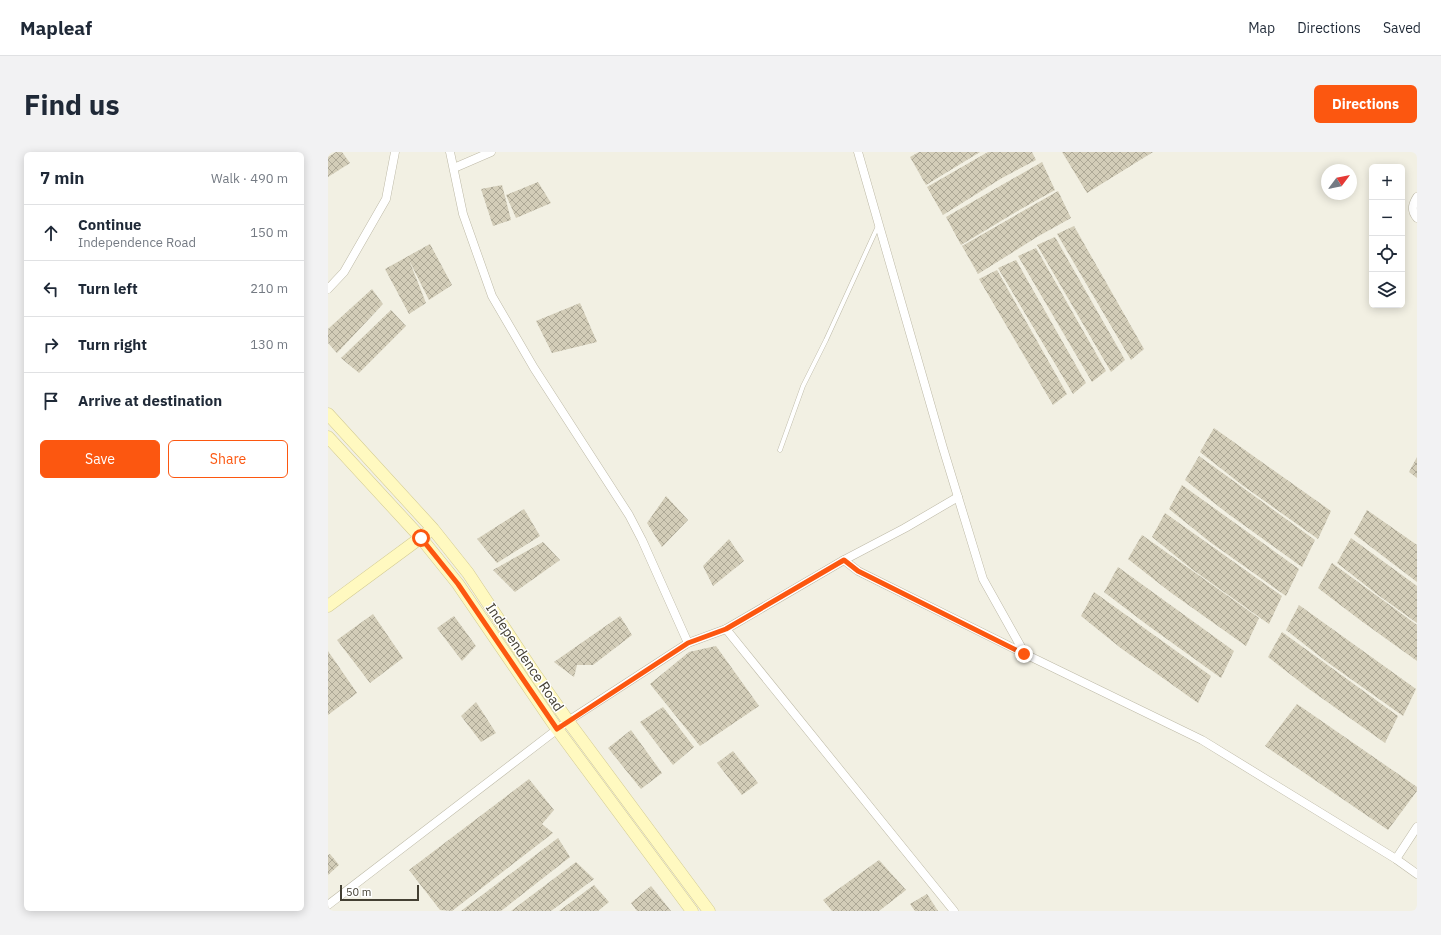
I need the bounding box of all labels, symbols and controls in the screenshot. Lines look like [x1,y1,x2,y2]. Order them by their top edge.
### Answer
text: Mapleaf [20,16,92,40]
text: Map [1248,19,1275,37]
text: Directions [1297,19,1361,37]
text: Saved [1383,19,1421,37]
button: Directions [1314,85,1417,123]
text: Find us [24,86,120,123]
north arrow [1321,164,1357,200]
map controls [1369,164,1405,308]
button: + [1369,164,1405,200]
text: 7 min [40,167,84,189]
text: Walk · 490 m [211,170,288,187]
button: − [1369,200,1405,236]
text: Continue [78,215,142,234]
icon: ahead [40,222,62,244]
text: 150 m [250,224,288,241]
text: Independence Road [78,234,196,251]
button: locate [1369,236,1405,272]
button: layers [1369,272,1405,308]
icon: left [40,278,62,300]
text: Turn left [78,279,138,298]
text: 210 m [250,280,288,297]
icon: right [40,334,62,356]
text: Turn right [78,335,147,354]
text: 130 m [250,336,288,353]
icon: arrive [40,390,62,412]
text: Arrive at destination [78,391,222,410]
button: Save [40,440,160,478]
button: Share [168,440,288,478]
route start [412,529,430,547]
street label: Independence Road [482,599,568,715]
route end [1015,645,1033,663]
scale bar [340,883,419,902]
text: 50 m [346,885,371,899]

